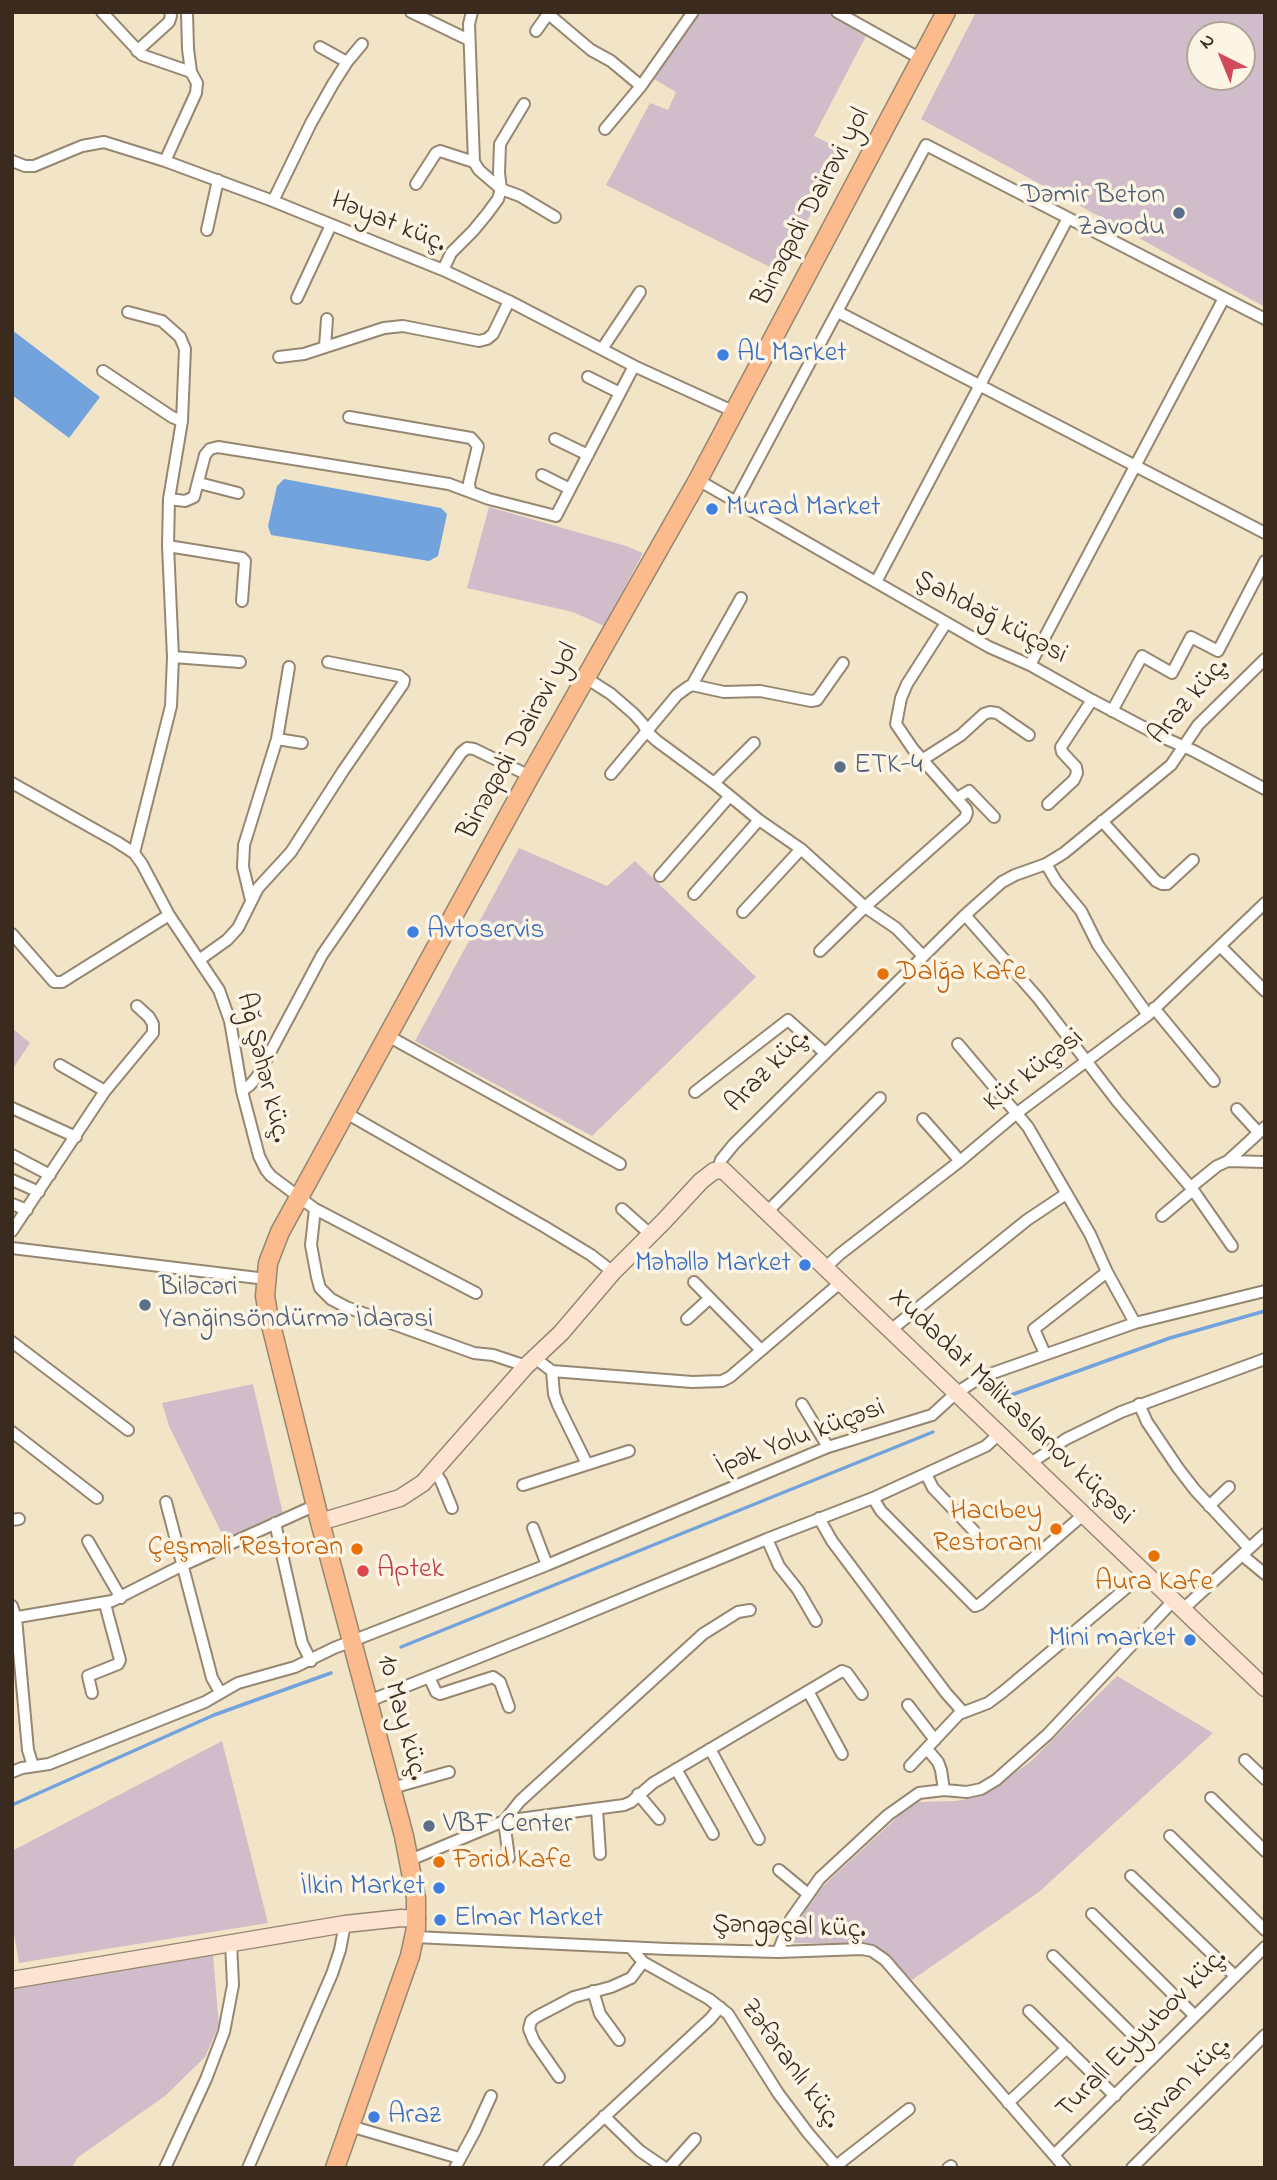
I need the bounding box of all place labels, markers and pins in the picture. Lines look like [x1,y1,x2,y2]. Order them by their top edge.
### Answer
place label: Dəmir Beton Zavodu [1021,180,1165,246]
marker: Dəmir Beton Zavodu [1171,205,1187,221]
place label: AL Market [737,338,847,372]
marker: AL Market [715,347,731,363]
place label: Murad Market [726,492,880,526]
marker: Murad Market [704,501,720,517]
place label: ETK-4 [854,750,923,784]
marker: ETK-4 [832,759,848,775]
place label: Avtoservis [427,915,545,949]
marker: Avtoservis [405,924,421,940]
place label: Dalğa Kafe [897,957,1026,991]
marker: Dalğa Kafe [875,966,891,982]
place label: Məhəllə Market [635,1248,791,1282]
marker: Məhəllə Market [797,1257,813,1273]
place label: Biləcəri Yanğinsöndürmə İdarəsi [159,1272,433,1338]
marker: Biləcəri Yanğinsöndürmə İdarəsi [137,1297,153,1313]
place label: Hacıbey Restoranı [933,1496,1042,1562]
marker: Hacıbey Restoranı [1048,1521,1064,1537]
place label: Çeşməli Restoran [147,1532,343,1566]
marker: Çeşməli Restoran [349,1541,365,1557]
marker: Aura Kafe [1146,1548,1162,1564]
place label: Aptek [377,1554,444,1588]
marker: Aptek [355,1563,371,1579]
place label: Aura Kafe [1095,1567,1213,1601]
place label: Mini market [1048,1623,1176,1657]
marker: Mini market [1182,1632,1198,1648]
place label: VBF Center [443,1809,572,1843]
marker: VBF Center [421,1818,437,1834]
place label: Fərid Kafe [453,1845,571,1879]
marker: Fərid Kafe [431,1854,447,1870]
place label: İlkin Market [301,1871,425,1905]
marker: İlkin Market [431,1880,447,1896]
place label: Elmar Market [454,1903,603,1937]
marker: Elmar Market [432,1912,448,1928]
place label: Araz [388,2100,441,2134]
marker: Araz [366,2109,382,2125]

